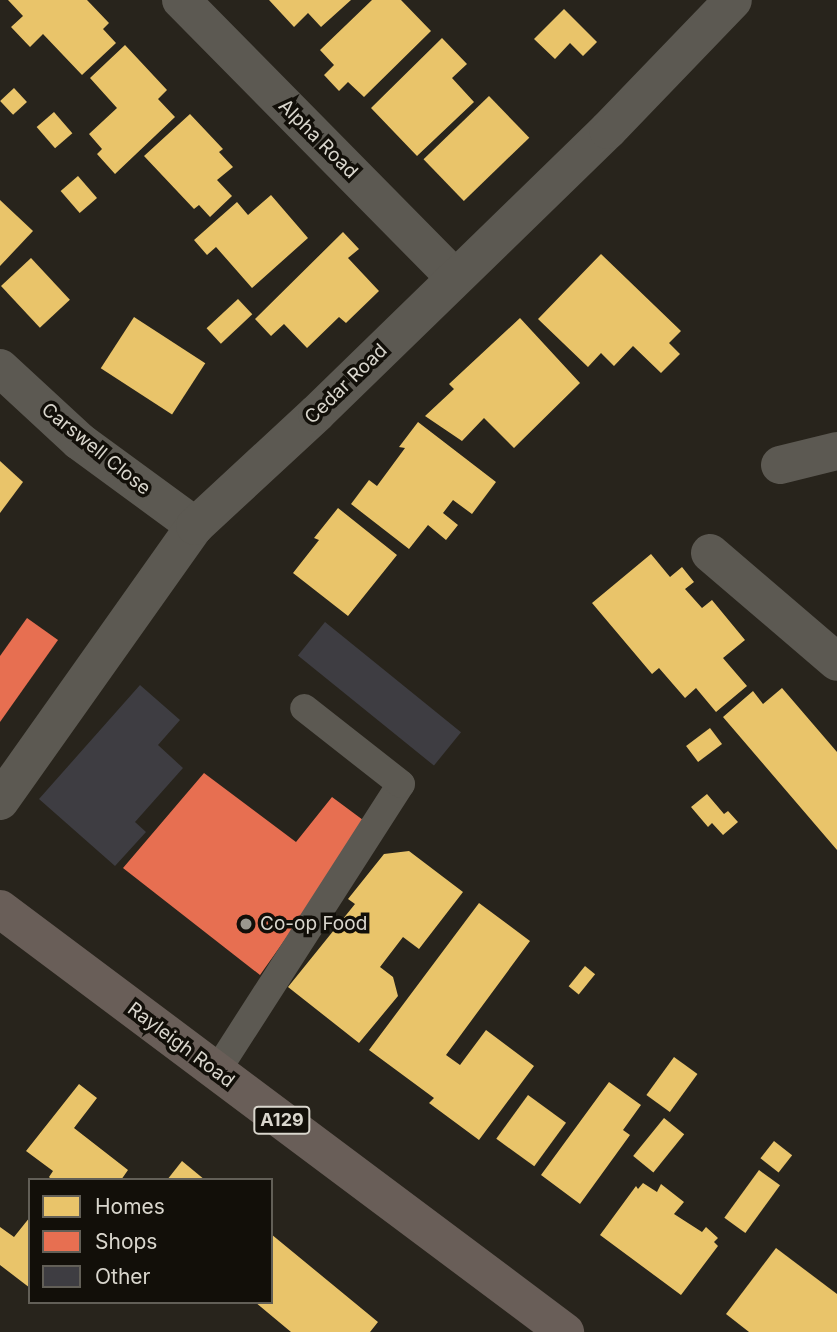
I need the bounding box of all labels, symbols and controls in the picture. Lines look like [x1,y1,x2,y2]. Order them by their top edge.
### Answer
street label: Alpha Road [274,95,362,183]
street label: Cedar Road [300,339,392,429]
street label: Carswell Close [37,398,155,500]
place label: Co-op Food [260,913,367,935]
marker: Co-op Food [238,916,254,932]
street label: Rayleigh Road [123,997,239,1093]
road number: A129 [252,1106,312,1134]
legend [28,1178,273,1304]
text: Homes [95,1194,165,1219]
text: Shops [95,1229,157,1254]
text: Other [95,1264,151,1289]

